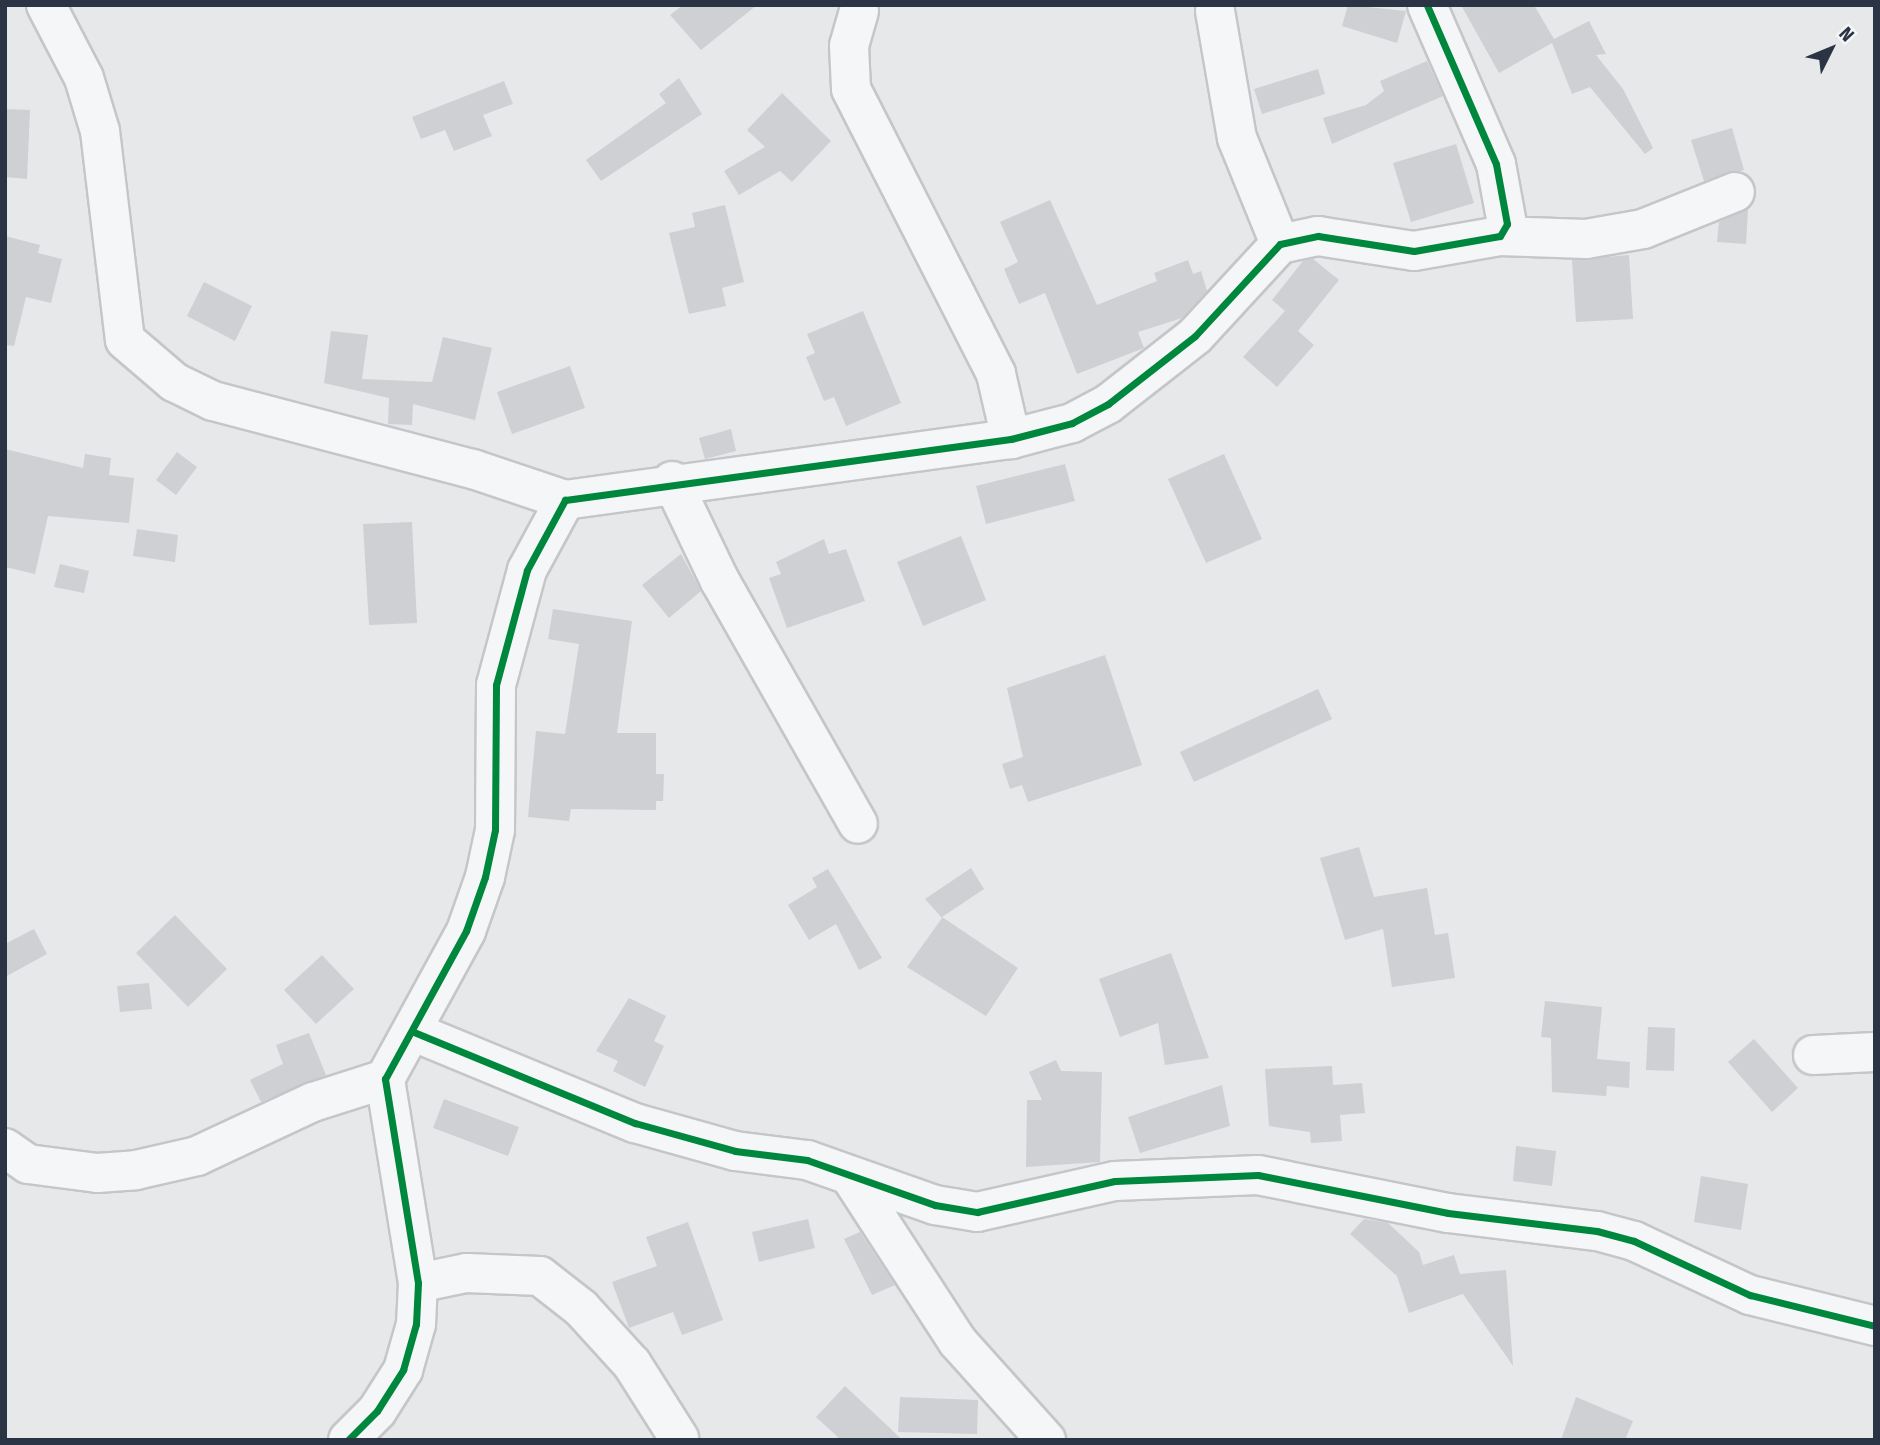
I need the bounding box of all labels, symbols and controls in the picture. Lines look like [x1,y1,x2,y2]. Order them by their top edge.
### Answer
north arrow [1796,14,1866,84]
text: N [1834,22,1859,46]

